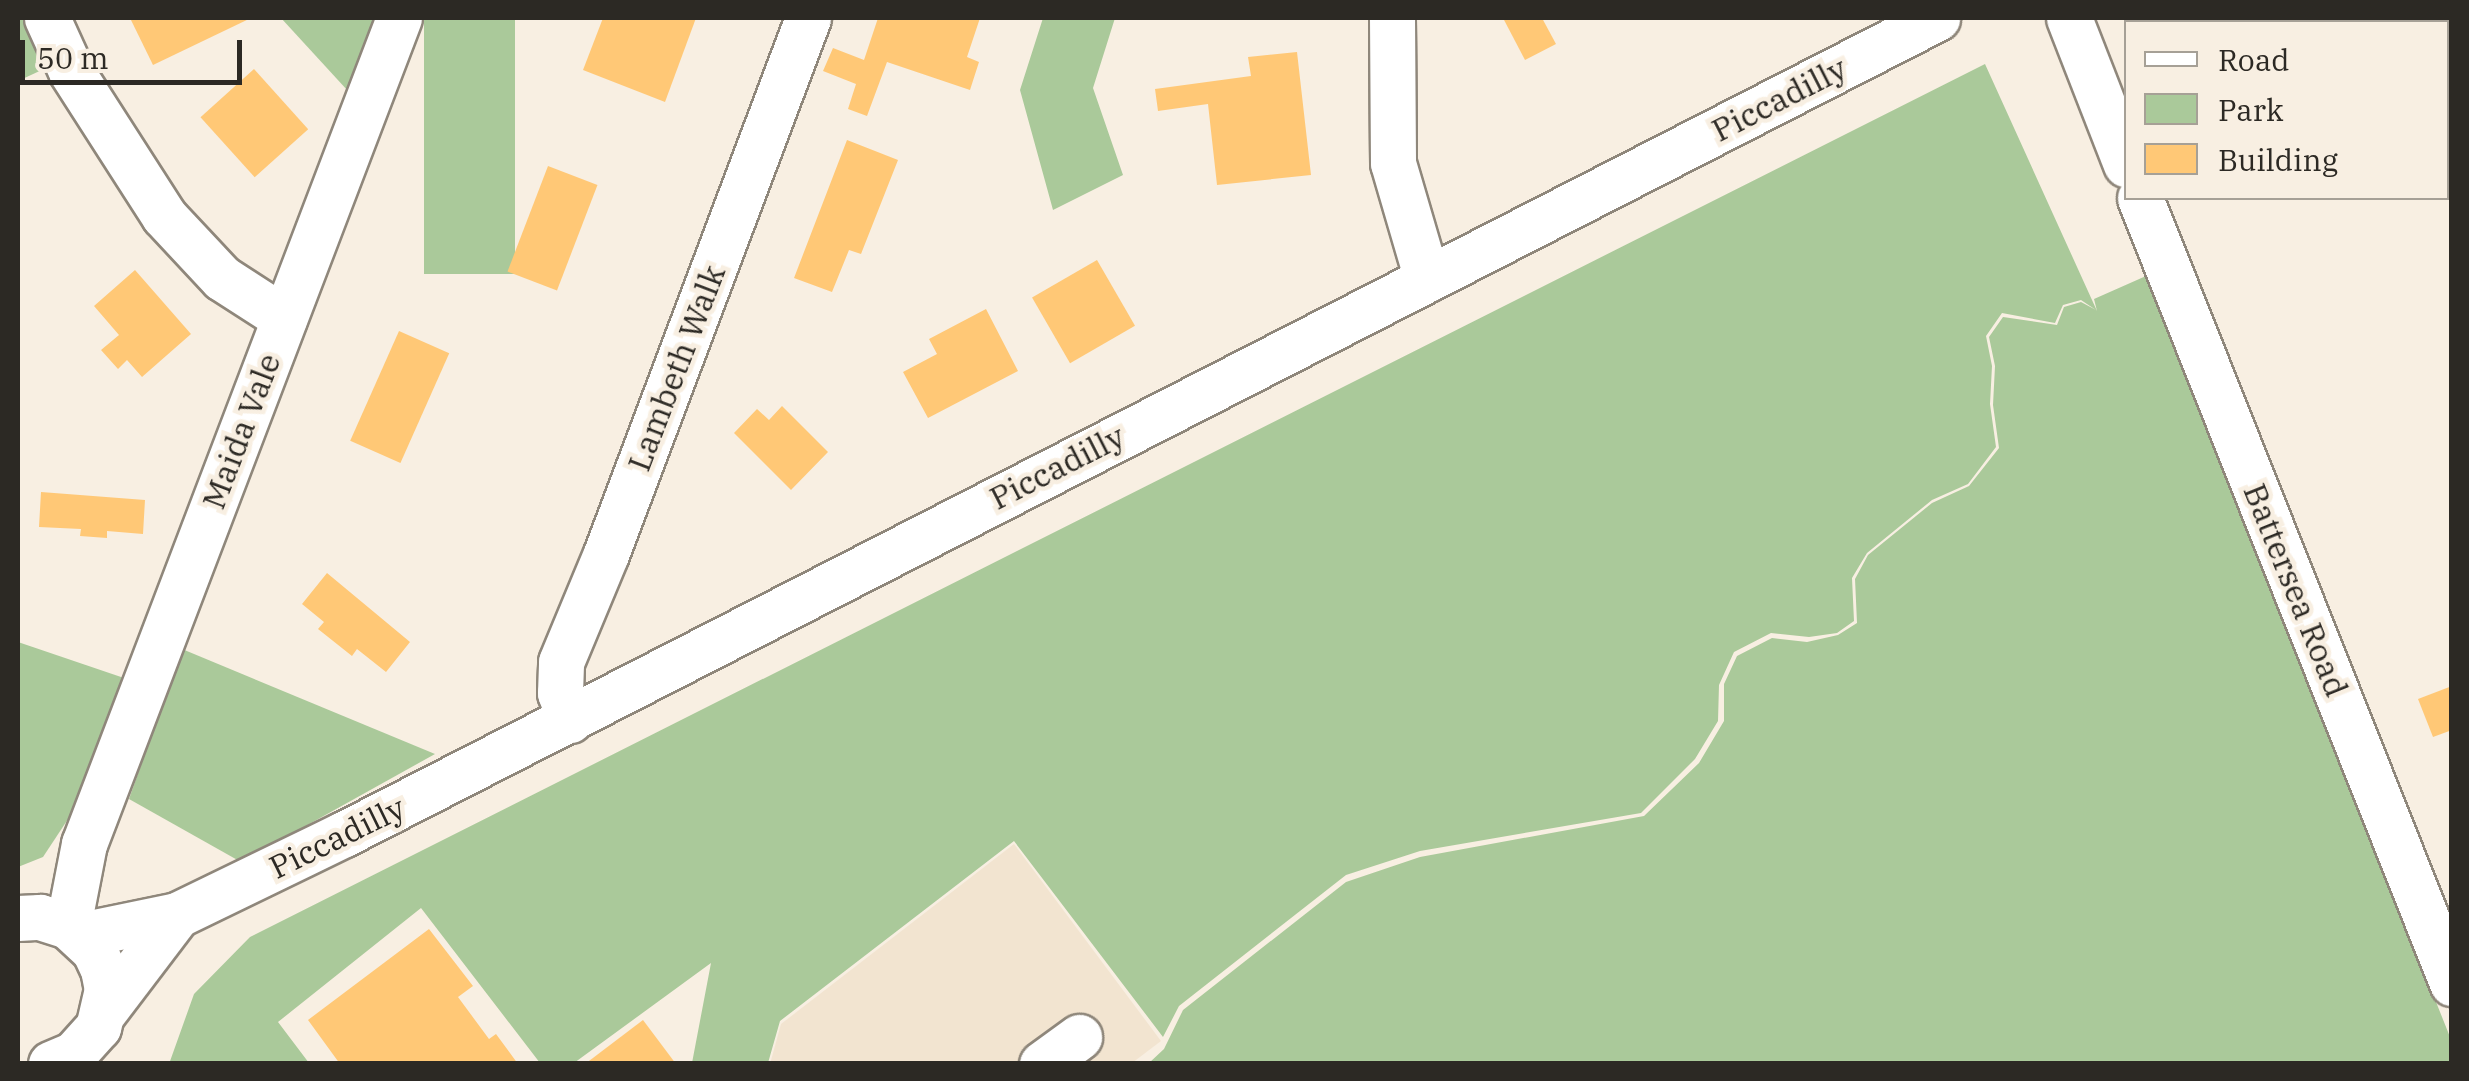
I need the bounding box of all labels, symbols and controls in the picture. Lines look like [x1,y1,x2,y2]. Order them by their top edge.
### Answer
scale bar [25,20,248,82]
legend [2124,20,2449,200]
text: 50 m [37,38,109,77]
text: Road [2218,40,2290,79]
street label: Piccadilly [1705,49,1853,149]
text: Park [2218,90,2284,129]
text: Building [2218,140,2338,179]
street label: Lambeth Walk [619,260,733,476]
street label: Maida Vale [194,348,288,514]
street label: Piccadilly [983,417,1131,517]
street label: Battersea Road [2236,478,2356,702]
street label: Piccadilly [263,788,411,886]

